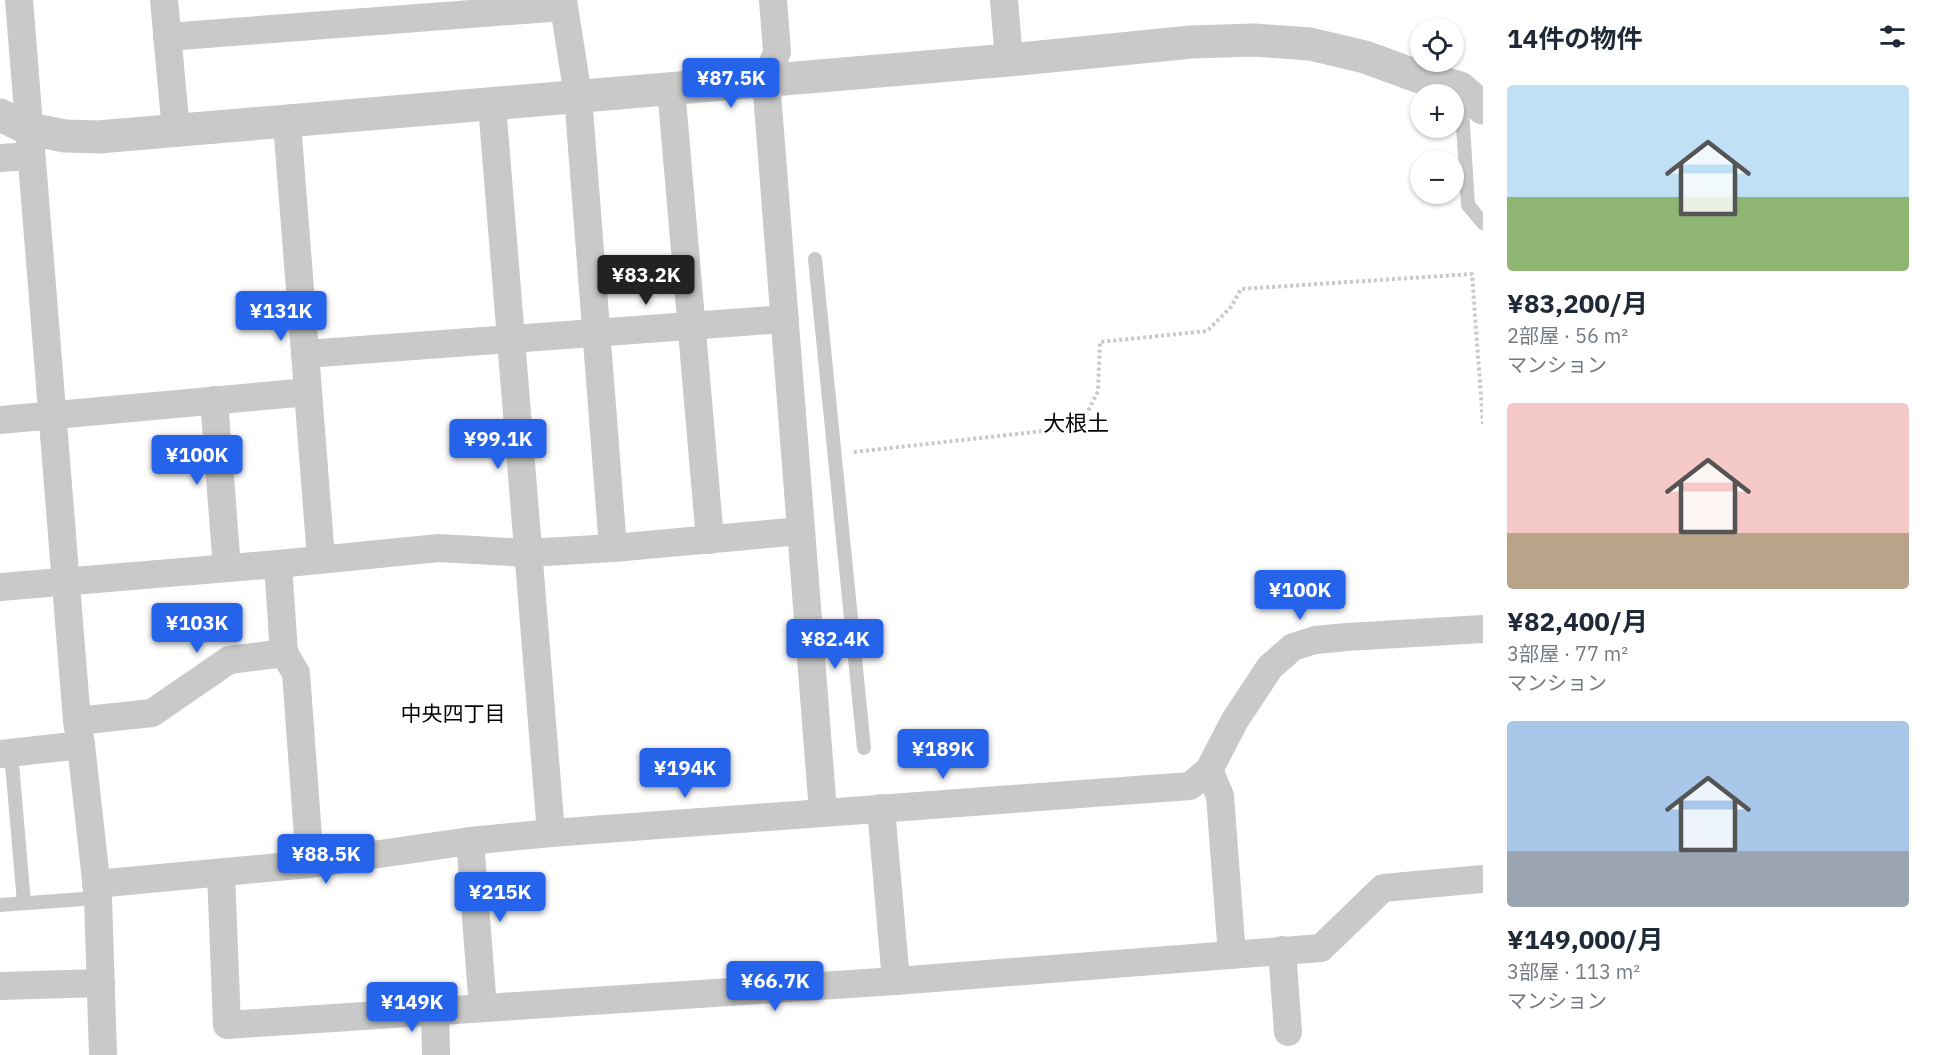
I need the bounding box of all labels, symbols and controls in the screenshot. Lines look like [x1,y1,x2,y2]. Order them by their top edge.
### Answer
map controls [1410,18,1464,204]
button: locate [1410,18,1464,72]
icon: filters [1876,20,1909,53]
text: 14件の物件 [1507,21,1642,55]
pin: ¥87.5K [682,58,780,109]
text: ¥87.5K [696,64,766,91]
button: + [1410,84,1464,138]
icon: home [1654,124,1762,232]
button: − [1410,150,1464,204]
pin: ¥83.2K [597,255,695,306]
text: ¥83.2K [611,261,681,288]
text: ¥83,200/月 [1507,286,1648,320]
pin: ¥131K [239,291,323,342]
text: ¥131K [250,297,312,324]
text: 2部屋 · 56 m² [1507,322,1628,349]
text: マンション [1507,351,1607,378]
district label: 大根土 [1043,408,1109,437]
pin: ¥99.1K [449,419,547,470]
text: ¥99.1K [463,425,533,452]
pin: ¥100K [155,435,239,486]
text: ¥100K [166,441,228,468]
icon: home [1654,442,1762,550]
pin: ¥100K [1258,570,1342,621]
text: ¥100K [1269,576,1331,603]
pin: ¥103K [155,603,239,654]
text: ¥82,400/月 [1507,604,1648,638]
text: ¥103K [166,609,228,636]
pin: ¥82.4K [786,619,884,670]
text: ¥82.4K [800,625,870,652]
text: 3部屋 · 77 m² [1507,640,1628,667]
text: マンション [1507,669,1607,696]
district label: 中央四丁目 [401,699,506,727]
pin: ¥189K [901,729,985,780]
text: ¥189K [912,735,974,762]
pin: ¥194K [643,748,727,799]
text: ¥194K [654,754,716,781]
icon: home [1654,760,1762,868]
pin: ¥88.5K [277,834,375,885]
text: ¥88.5K [291,840,361,867]
pin: ¥215K [458,872,542,923]
text: ¥215K [469,878,531,905]
text: ¥149,000/月 [1507,922,1664,956]
text: 3部屋 · 113 m² [1507,958,1640,985]
pin: ¥66.7K [726,961,824,1012]
text: ¥66.7K [740,967,810,994]
pin: ¥149K [370,982,454,1033]
text: マンション [1507,987,1607,1014]
text: ¥149K [381,988,443,1015]

